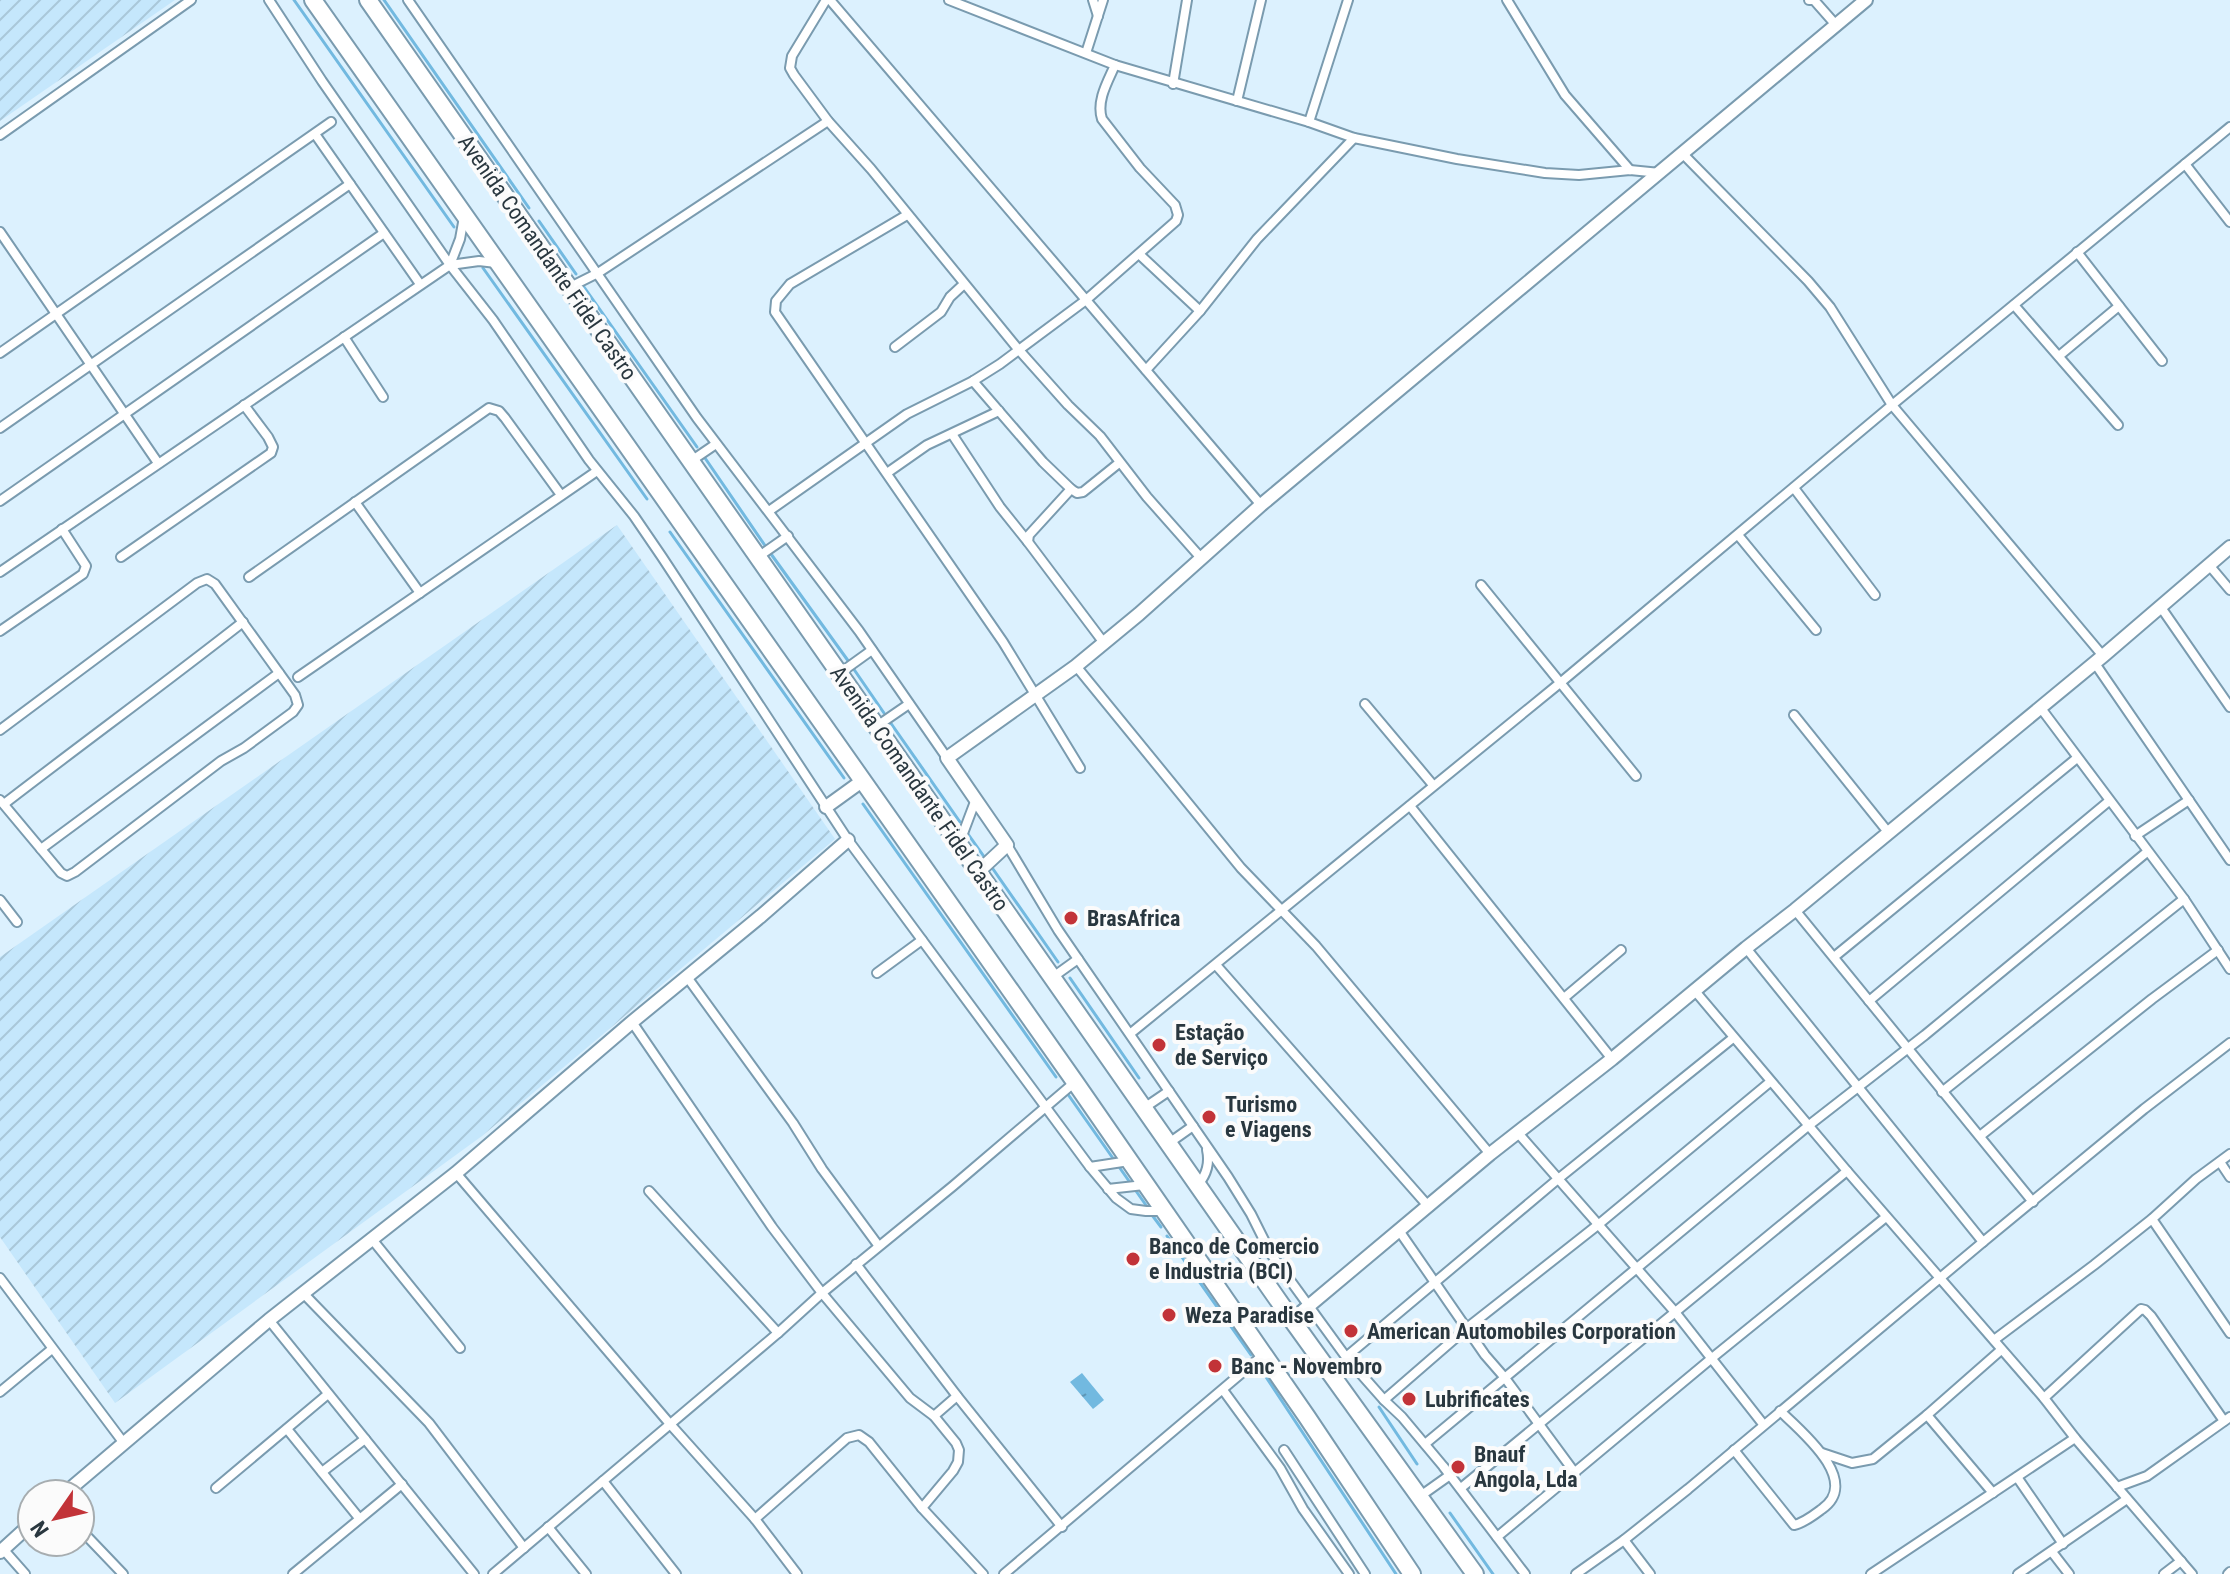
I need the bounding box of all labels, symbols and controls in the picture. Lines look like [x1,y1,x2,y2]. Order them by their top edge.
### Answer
street label: Avenida Comandante Fidel Castro [453,130,642,385]
street label: Avenida Comandante Fidel Castro [825,661,1014,916]
place label: BrasAfrica [1087,906,1180,931]
marker: BrasAfrica [1062,909,1080,927]
place label: Estação de Serviço [1175,1020,1268,1070]
marker: Estação de Serviço [1150,1036,1168,1054]
place label: Turismo e Viagens [1225,1092,1312,1142]
marker: Turismo e Viagens [1200,1108,1218,1126]
place label: Banco de Comercio e Industria (BCI) [1149,1234,1319,1284]
marker: Banco de Comercio e Industria (BCI) [1124,1250,1142,1268]
place label: Weza Paradise [1185,1303,1314,1328]
marker: Weza Paradise [1160,1306,1178,1324]
place label: American Automobiles Corporation [1367,1319,1676,1344]
marker: American Automobiles Corporation [1342,1322,1360,1340]
place label: Banc - Novembro [1231,1354,1382,1379]
marker: Banc - Novembro [1206,1357,1224,1375]
place label: Lubrificates [1425,1387,1530,1412]
marker: Lubrificates [1400,1390,1418,1408]
place label: Bnauf Angola, Lda [1474,1442,1578,1492]
marker: Bnauf Angola, Lda [1449,1458,1467,1476]
north arrow [16,1478,96,1558]
text: N [26,1516,54,1541]

